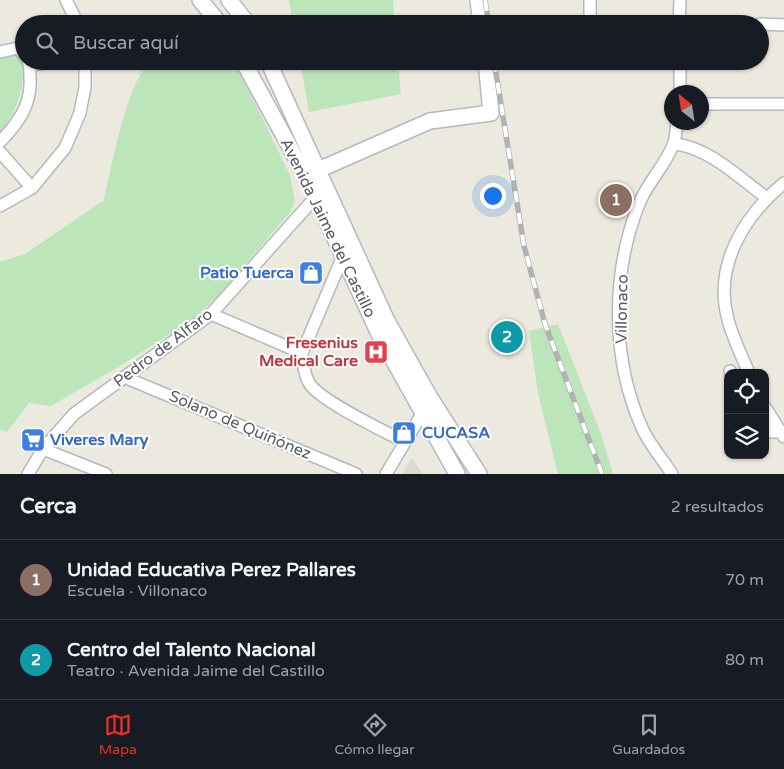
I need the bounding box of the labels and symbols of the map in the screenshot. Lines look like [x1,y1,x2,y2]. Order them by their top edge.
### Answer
north arrow [664,85,709,130]
street label: Avenida Jaime del Castillo [276,135,380,321]
pin: 1 [600,181,632,219]
your location [480,183,506,209]
shop icon: Patio Tuerca [298,260,324,286]
place label: Patio Tuerca [200,263,294,283]
street label: Villonaco [611,274,633,344]
street label: Pedro de Alfaro [109,304,217,392]
pin: 2 [491,318,523,356]
place label: Fresenius Medical Care [259,333,358,371]
hospital icon: Fresenius Medical Care [363,339,389,365]
street label: Solano de Quiñónez [166,386,314,464]
shop icon: CUCASA [391,420,417,446]
place label: CUCASA [422,423,490,443]
supermarket icon: Viveres Mary [20,427,46,453]
place label: Viveres Mary [50,430,149,450]

